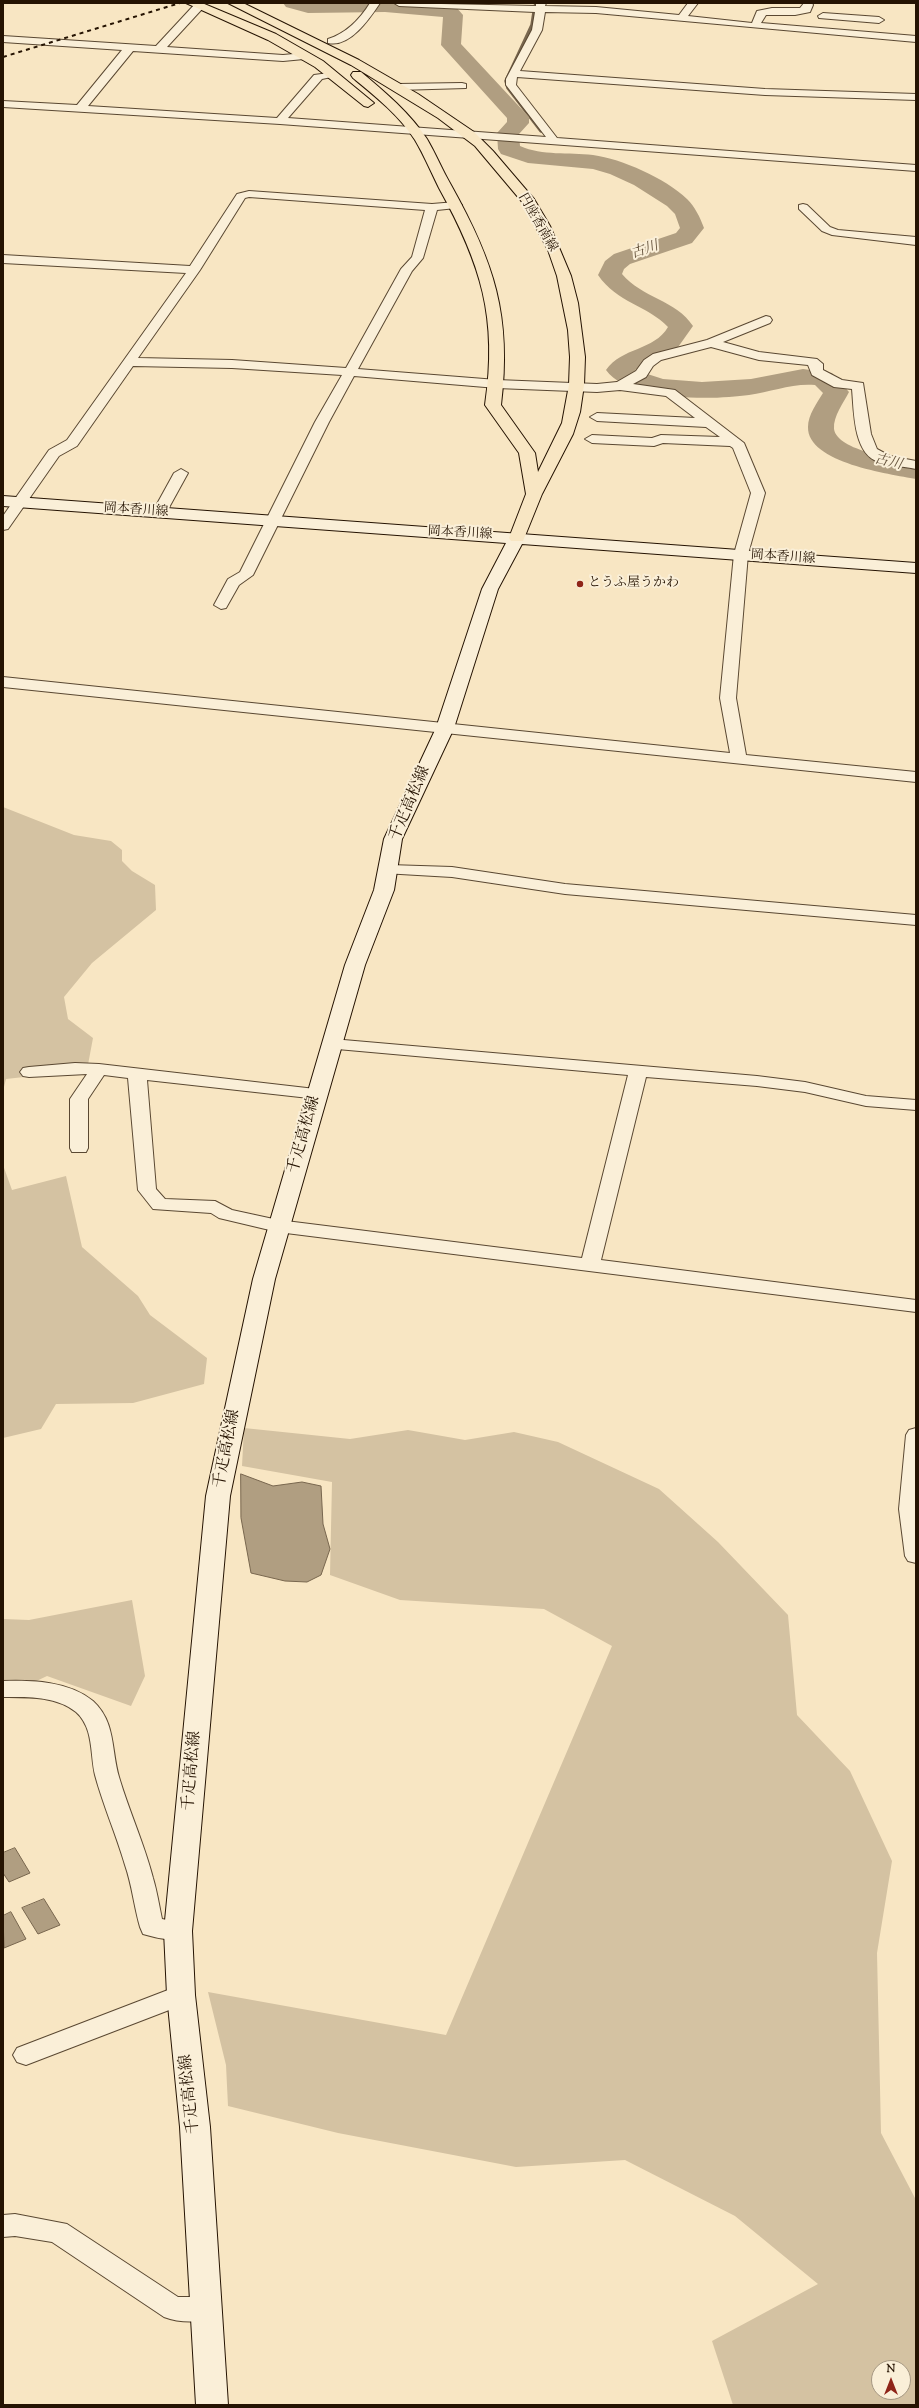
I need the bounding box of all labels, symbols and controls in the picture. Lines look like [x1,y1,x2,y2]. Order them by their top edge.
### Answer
street label: 円座香南線 [514,191,560,255]
water label: 古川 [629,238,661,264]
water label: 古川 [872,451,904,475]
street label: 岡本香川線 [103,501,169,521]
street label: 岡本香川線 [427,525,493,543]
street label: 岡本香川線 [750,548,816,568]
place label: とうふ屋うかわ [588,576,679,592]
marker: とうふ屋うかわ [575,579,585,589]
street label: 千疋高松線 [387,763,435,845]
street label: 千疋高松線 [285,1094,325,1176]
street label: 千疋高松線 [211,1408,245,1490]
street label: 千疋高松線 [180,1730,206,1812]
street label: 千疋高松線 [177,2053,205,2135]
north arrow [871,2360,911,2400]
text: N [887,2361,895,2377]

